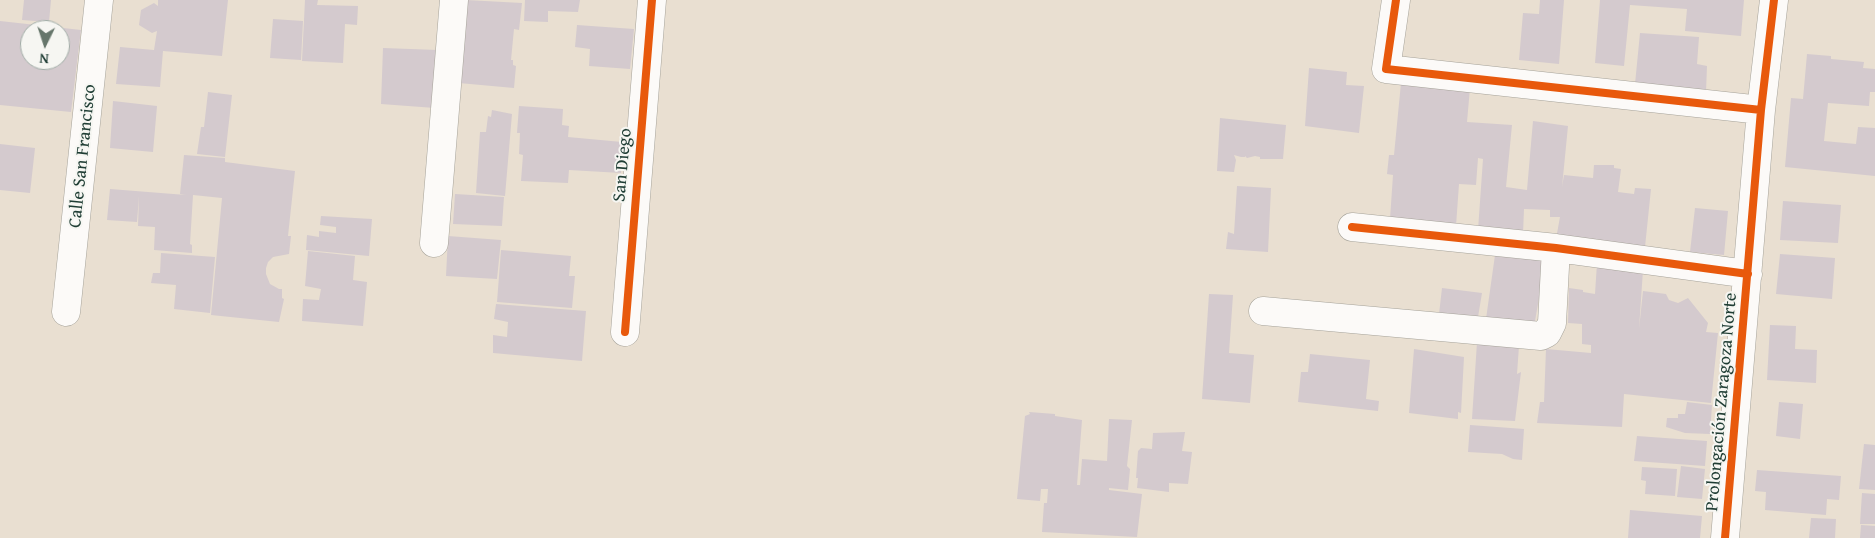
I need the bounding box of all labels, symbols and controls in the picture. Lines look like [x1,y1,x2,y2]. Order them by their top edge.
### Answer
north arrow [20,20,70,70]
text: N [39,49,49,69]
street label: Calle San Francisco [65,83,101,229]
street label: San Diego [609,127,637,203]
street label: Prolongación Zaragoza Norte [1702,292,1742,512]

